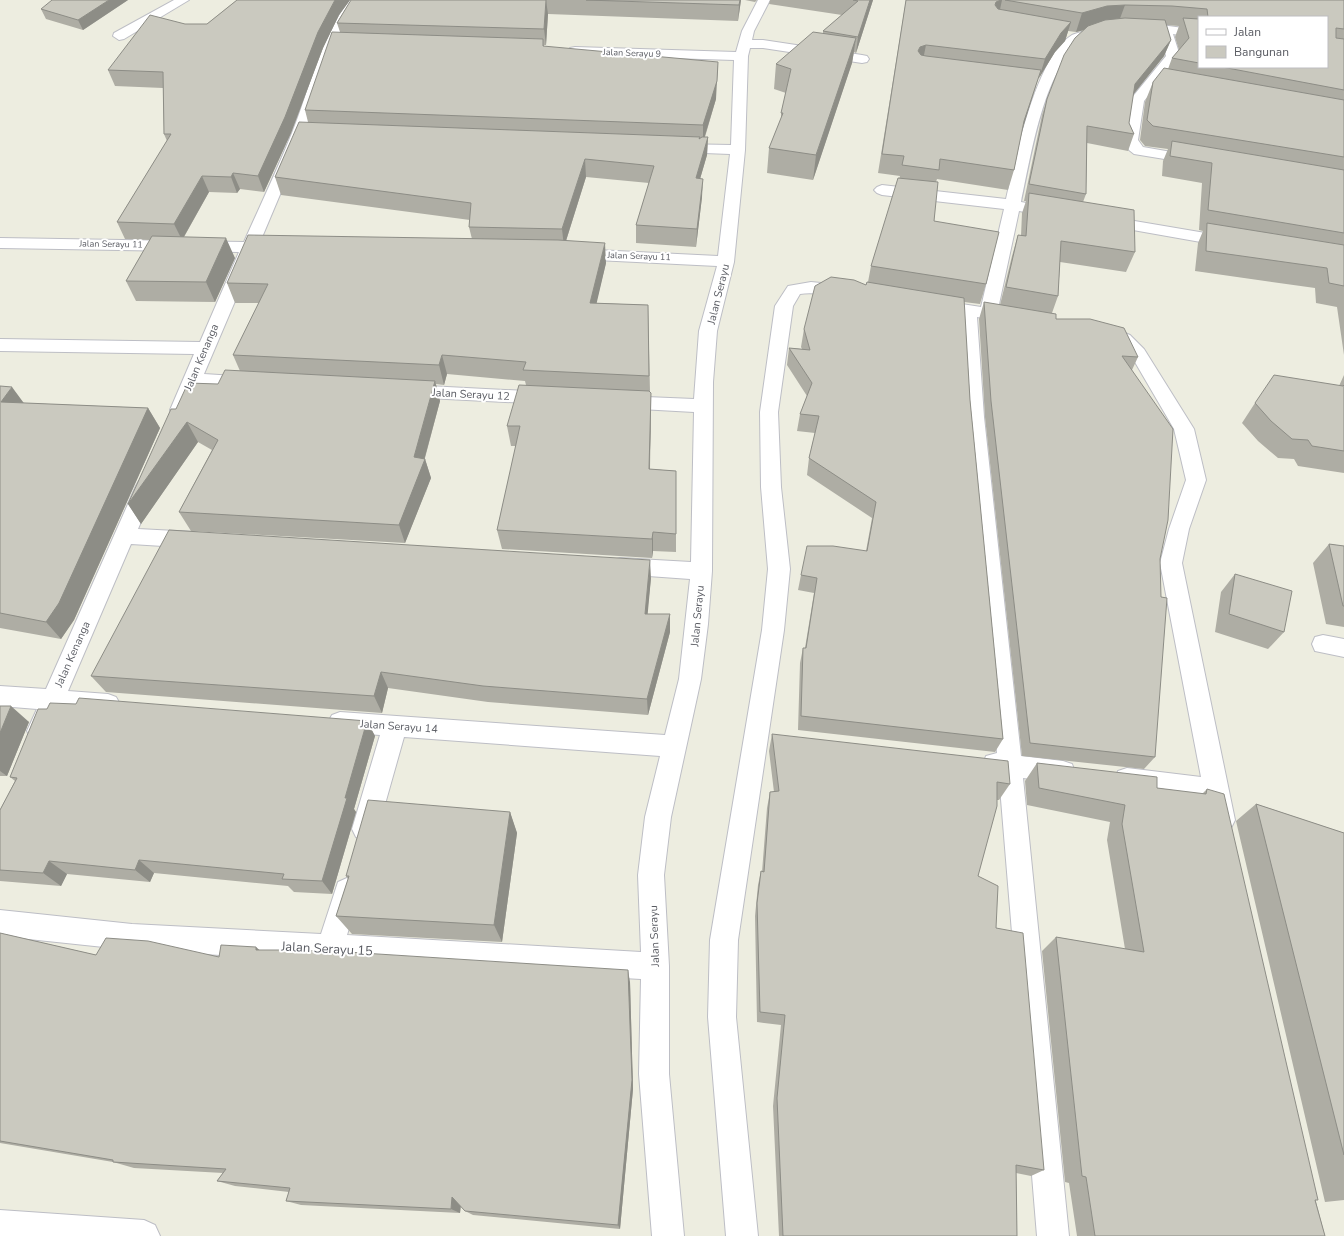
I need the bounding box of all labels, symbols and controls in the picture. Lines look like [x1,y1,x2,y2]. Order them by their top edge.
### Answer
legend [1198,16,1328,68]
text: Jalan [1233,24,1261,40]
text: Bangunan [1234,44,1289,60]
street label: Jalan Serayu 9 [602,46,661,60]
street label: Jalan Serayu 11 [78,237,143,251]
street label: Jalan Serayu 11 [606,249,671,263]
street label: Jalan Serayu [704,262,733,327]
street label: Jalan Kenanga [180,322,222,394]
street label: Jalan Serayu 12 [431,385,510,404]
street label: Jalan Serayu [687,585,708,648]
street label: Jalan Kenanga [51,619,94,690]
street label: Jalan Serayu 14 [359,716,439,737]
street label: Jalan Serayu [646,905,663,968]
street label: Jalan Serayu 15 [280,938,373,960]

